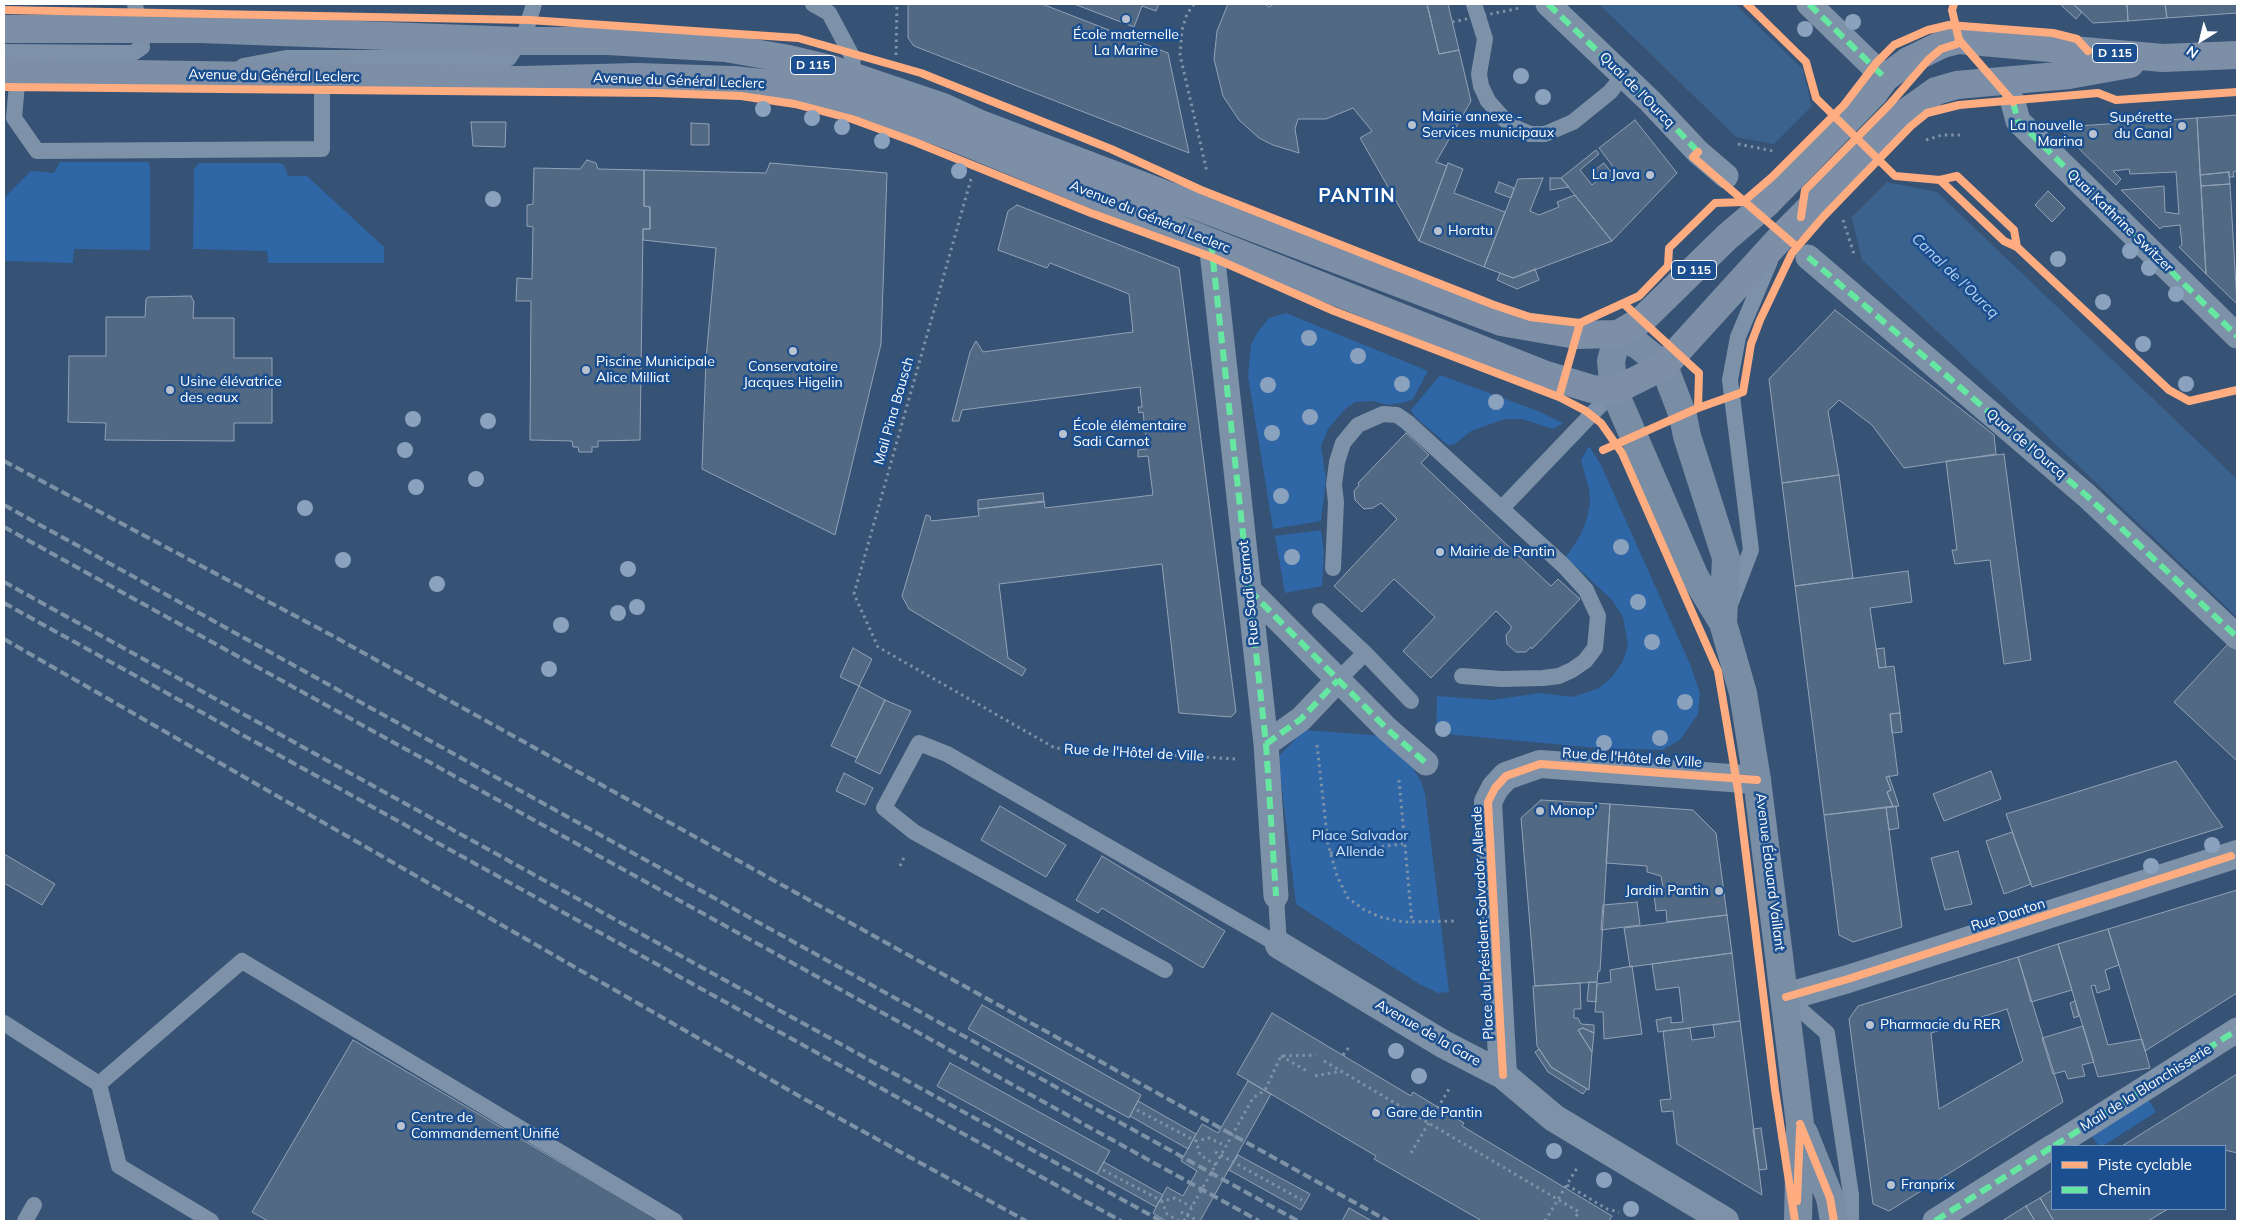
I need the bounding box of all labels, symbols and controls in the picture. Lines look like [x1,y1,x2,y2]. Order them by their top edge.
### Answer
marker: École maternelle La Marine [1120,13,1132,25]
north arrow [2176,15,2226,65]
place label: École maternelle La Marine [1073,27,1179,59]
text: N [2183,42,2202,63]
road number: D 115 [2092,44,2138,62]
street label: Quai de l'Ourcq [1596,49,1678,131]
road number: D 115 [790,56,836,74]
street label: Avenue du Général Leclerc [188,66,360,86]
street label: Avenue du Général Leclerc [593,70,765,92]
place label: Mairie annexe - Services municipaux [1422,109,1554,142]
place label: Supérette du Canal [2109,110,2172,142]
place label: La nouvelle Marina [2010,118,2083,150]
marker: Mairie annexe - Services municipaux [1406,119,1418,131]
marker: Supérette du Canal [2176,120,2188,132]
marker: La nouvelle Marina [2087,128,2099,140]
street label: Quai Kathrine Switzer [2063,166,2177,276]
place label: La Java [1592,167,1640,183]
marker: La Java [1644,169,1656,181]
street label: Avenue du Général Leclerc [1067,177,1233,257]
district label: PANTIN [1318,185,1396,207]
place label: Horatu [1448,223,1493,239]
marker: Horatu [1432,225,1444,237]
water label: Canal de l'Ourcq [1908,230,2002,322]
road number: D 115 [1672,260,1716,280]
marker: Conservatoire Jacques Higelin [787,345,799,357]
place label: Piscine Municipale Alice Milliat [596,354,715,387]
street label: Mail Pina Bausch [871,355,917,467]
place label: Conservatoire Jacques Higelin [743,359,843,392]
marker: Piscine Municipale Alice Milliat [580,364,592,376]
place label: Usine élévatrice des eaux [180,374,282,407]
marker: Usine élévatrice des eaux [164,384,176,396]
street label: Quai de l'Ourcq [1983,406,2069,482]
place label: École élémentaire Sadi Carnot [1073,418,1186,451]
marker: École élémentaire Sadi Carnot [1057,428,1069,440]
street label: Rue Sadi Carnot [1235,540,1263,646]
place label: Mairie de Pantin [1450,544,1555,560]
marker: Mairie de Pantin [1434,546,1446,558]
street label: Rue de l'Hôtel de Ville [1064,741,1204,765]
street label: Rue de l'Hôtel de Ville [1561,745,1703,771]
street label: Avenue Édouard Vaillant [1752,792,1788,952]
place label: Monop' [1550,803,1598,819]
marker: Monop' [1534,805,1546,817]
street label: Place du Président Salvador Allende [1468,806,1498,1040]
park label: Place Salvador Allende [1312,828,1408,860]
place label: Jardin Pantin [1626,883,1709,899]
marker: Jardin Pantin [1713,885,1725,897]
street label: Rue Danton [1969,895,2047,935]
street label: Avenue de la Gare [1372,996,1484,1070]
place label: Pharmacie du RER [1880,1017,2001,1033]
marker: Pharmacie du RER [1864,1019,1876,1031]
street label: Mail de la Blanchisserie [2077,1041,2215,1135]
place label: Gare de Pantin [1386,1105,1482,1121]
marker: Gare de Pantin [1370,1107,1382,1119]
place label: Centre de Commandement Unifié [411,1110,559,1142]
marker: Centre de Commandement Unifié [395,1120,407,1132]
legend [2051,1145,2226,1210]
text: Piste cyclable [2098,1155,2192,1174]
place label: Franprix [1901,1177,1955,1193]
marker: Franprix [1885,1179,1897,1191]
text: Chemin [2098,1180,2151,1199]

